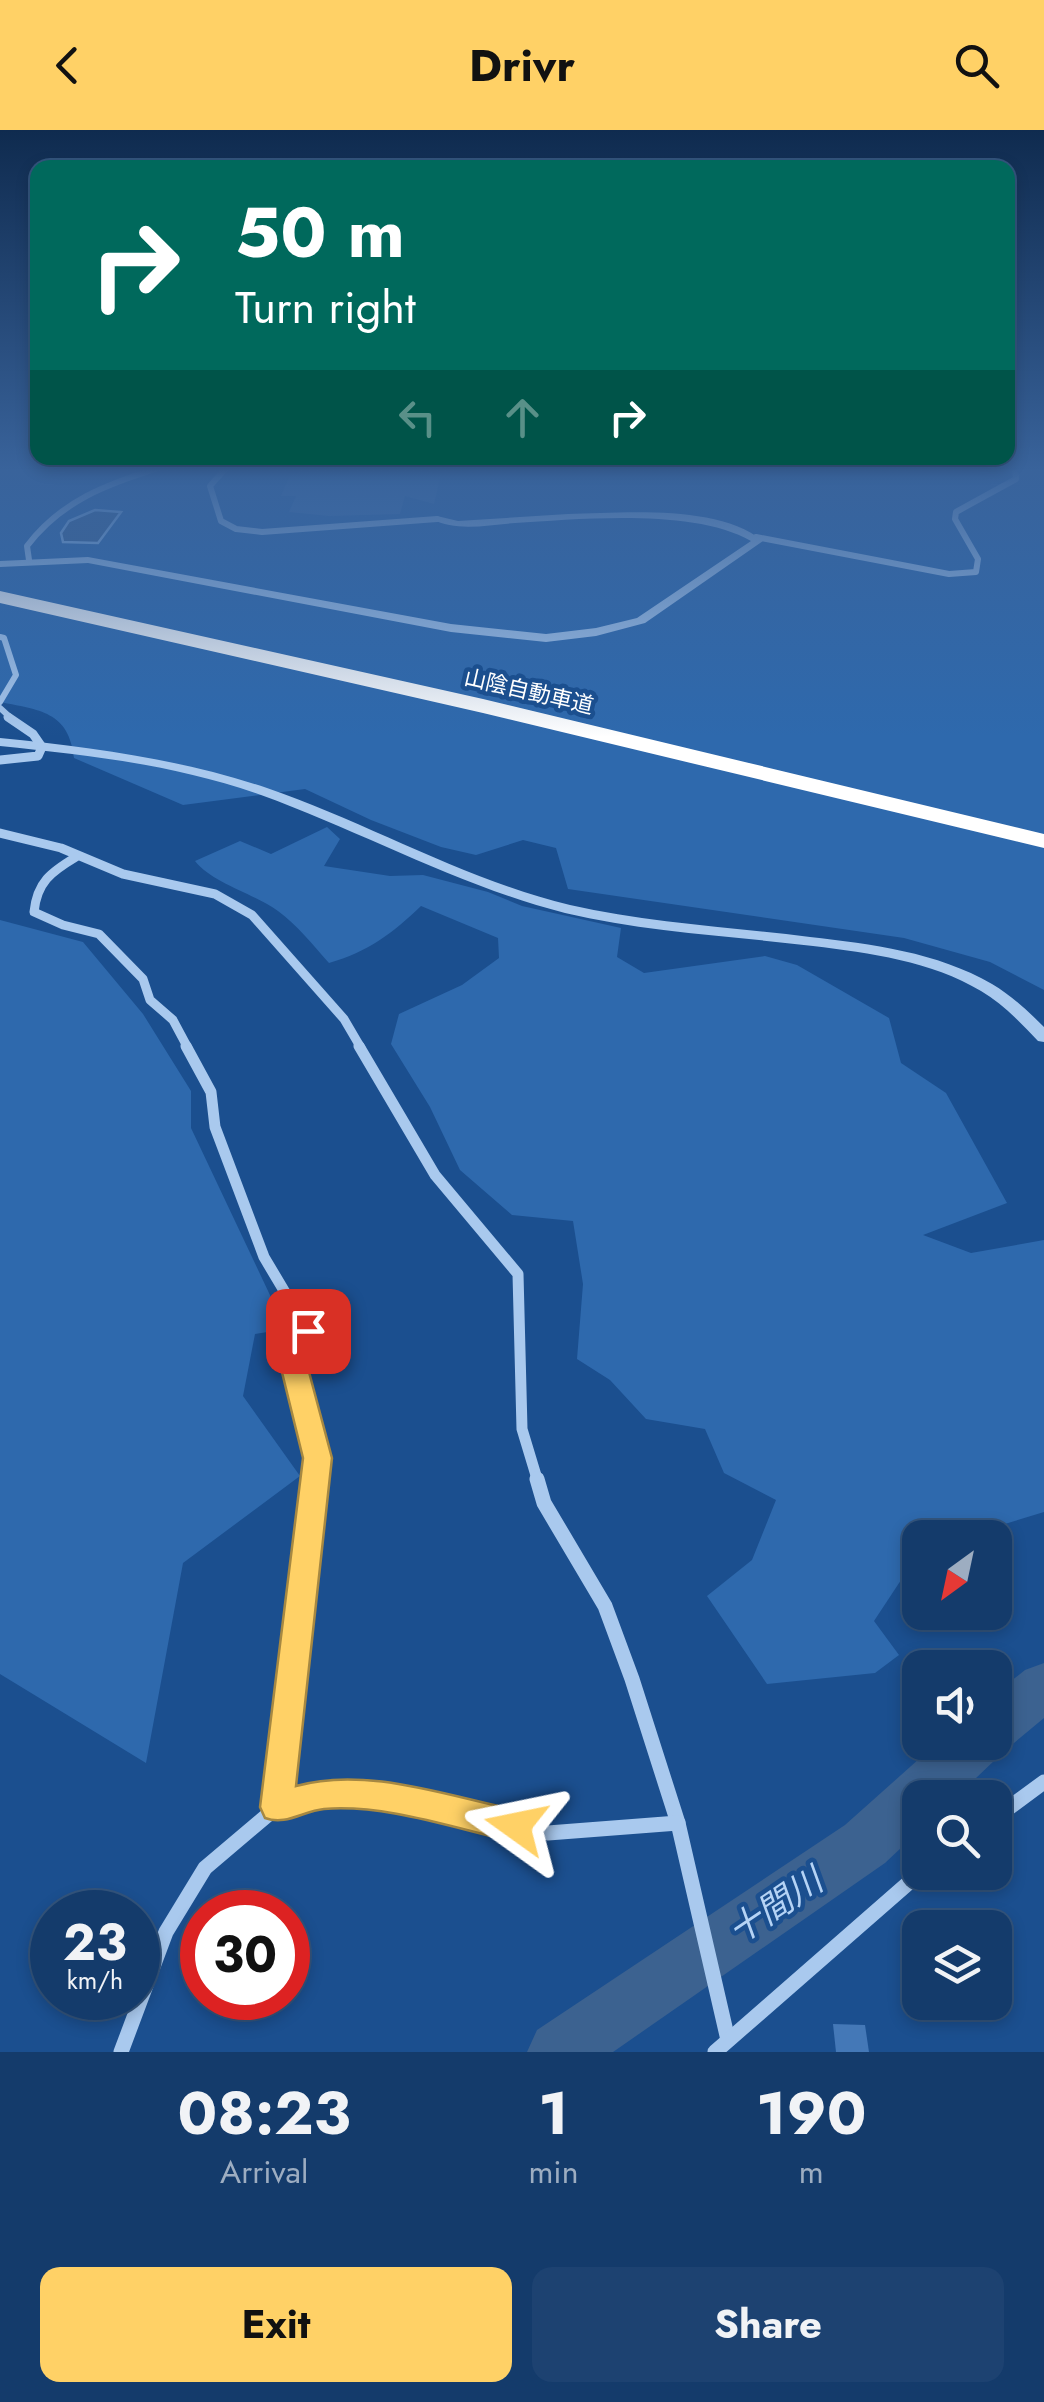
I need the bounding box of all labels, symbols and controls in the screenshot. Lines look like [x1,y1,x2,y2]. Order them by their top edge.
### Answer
text: Drivr [469,33,575,98]
icon: back [40,38,95,93]
icon: search [949,38,1004,93]
text: 50 m [235,182,405,283]
icon: right [70,200,200,330]
text: Turn right [235,275,416,340]
icon: left [390,390,445,445]
icon: ahead [495,390,550,445]
icon: right [600,390,655,445]
street label: 山陰自動車道 [461,661,597,721]
pin [266,1289,351,1374]
icon: arrive [281,1304,336,1359]
north arrow [902,1520,1012,1630]
map controls [902,1520,1012,2020]
button: sound [902,1650,1012,1760]
position arrow [464,1774,568,1878]
button: search [902,1780,1012,1890]
water label: 十間川 [717,1854,836,1956]
speed limit sign: 30 [180,1890,310,2020]
text: 23 [63,1906,127,1979]
button: layers [902,1910,1012,2020]
text: km/h [67,1962,123,1998]
text: 08:23 [178,2070,351,2157]
text: 1 [538,2070,569,2157]
text: 190 [756,2070,866,2157]
text: Arrival [220,2149,308,2195]
text: min [528,2149,578,2195]
text: m [799,2149,824,2195]
button: Exit [40,2267,512,2382]
button: Share [532,2267,1004,2382]

